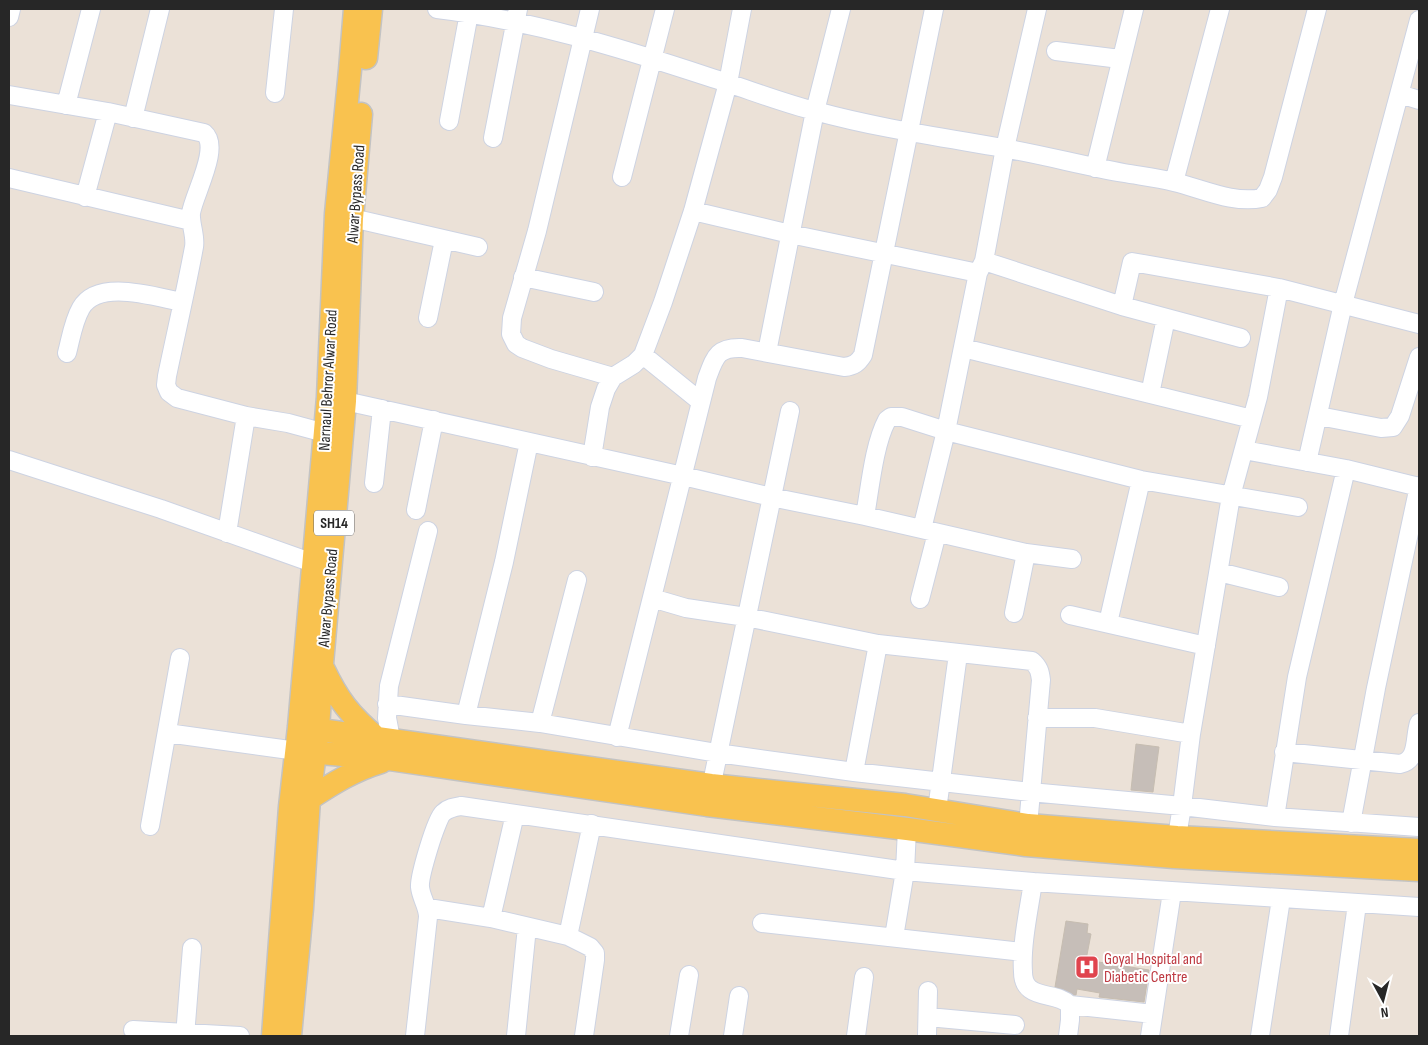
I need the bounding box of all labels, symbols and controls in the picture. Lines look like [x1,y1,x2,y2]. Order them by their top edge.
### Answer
street label: Alwar Bypass Road [344,144,369,245]
street label: Narnaul Behror Alwar Road [315,309,342,451]
road number: SH14 [314,510,354,536]
street label: Alwar Bypass Road [315,548,342,649]
place label: Goyal Hospital and Diabetic Centre [1104,950,1202,987]
hospital icon: Goyal Hospital and Diabetic Centre [1074,954,1100,980]
north arrow [1358,975,1408,1025]
text: N [1380,1004,1389,1021]

